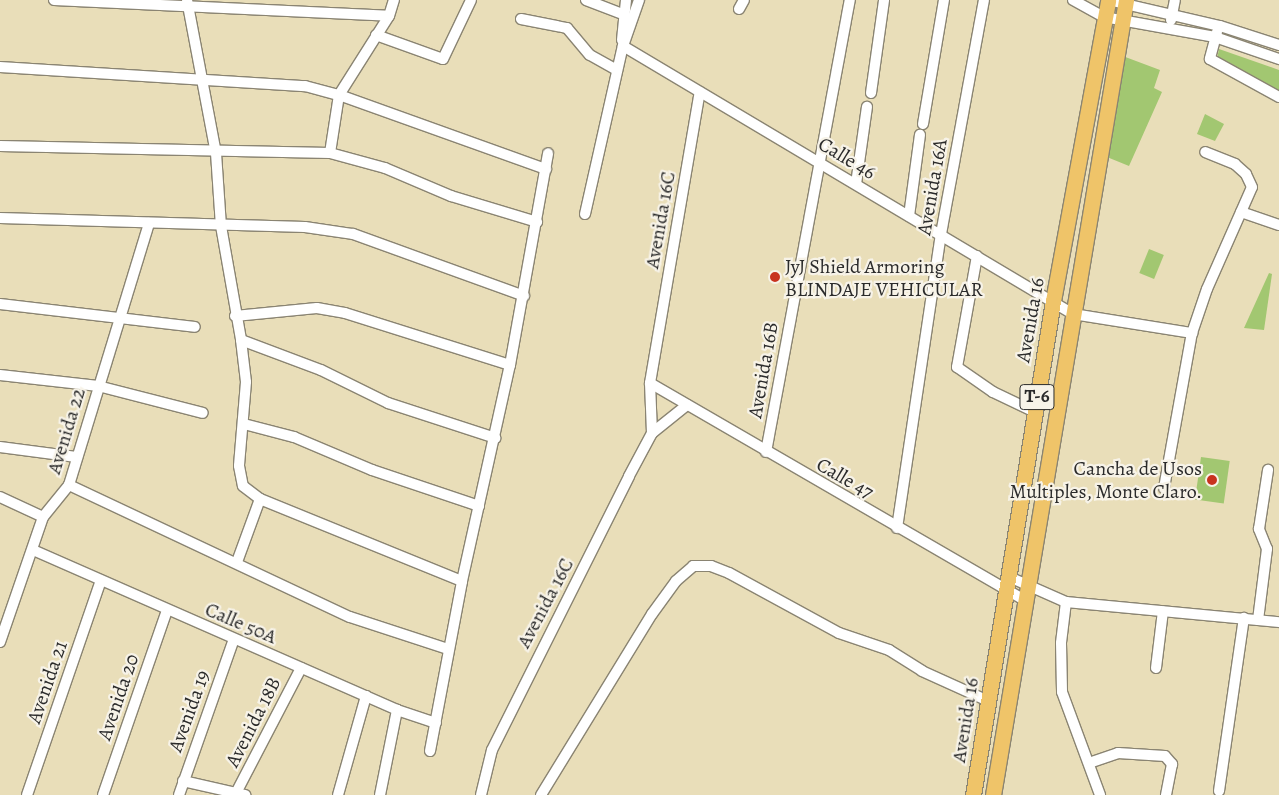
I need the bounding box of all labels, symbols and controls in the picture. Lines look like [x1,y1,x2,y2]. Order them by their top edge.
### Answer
street label: Calle 46 [814,132,880,184]
street label: Avenida 16A [912,137,952,237]
street label: Avenida 16C [640,170,680,270]
place label: JyJ Shield Armoring BLINDAJE VEHICULAR [785,254,983,301]
marker: JyJ Shield Armoring BLINDAJE VEHICULAR [769,271,781,283]
street label: Avenida 16 [1011,276,1049,364]
street label: Avenida 16B [743,320,783,420]
road number: T-6 [1018,381,1056,414]
street label: Avenida 22 [42,385,90,477]
street label: Calle 47 [812,452,878,504]
place label: Cancha de Usos Multiples, Monte Claro. [1009,456,1202,503]
marker: Cancha de Usos Multiples, Monte Claro. [1206,474,1218,486]
street label: Avenida 16C [511,554,579,652]
street label: Calle 50A [202,597,280,649]
street label: Avenida 21 [22,638,72,726]
street label: Avenida 20 [92,651,144,743]
street label: Avenida 19 [163,667,215,755]
street label: Avenida 18B [220,673,286,771]
street label: Avenida 16 [946,676,984,764]

